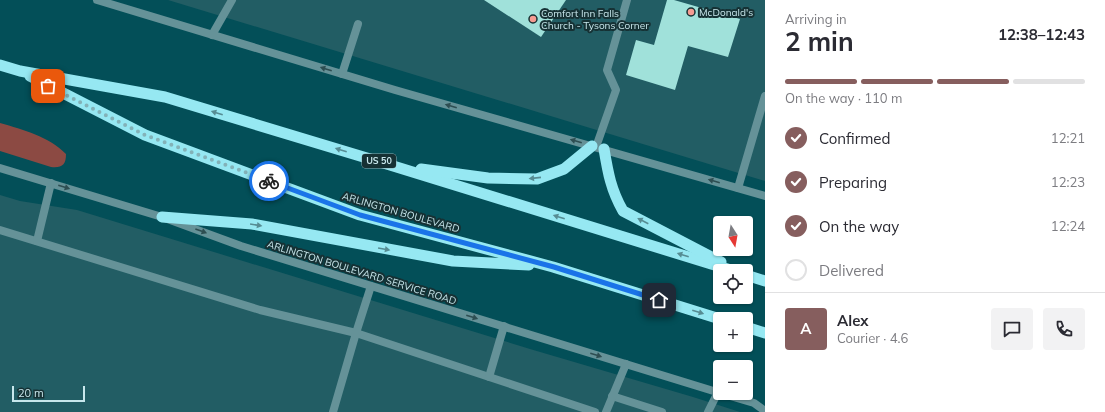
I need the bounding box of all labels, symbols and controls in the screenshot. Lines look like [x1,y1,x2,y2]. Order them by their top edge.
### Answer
place label: McDonald's [699,6,753,19]
place label: Comfort Inn Falls Church - Tysons Corner [541,7,649,32]
marker: McDonald's [686,7,696,17]
text: Arriving in [785,11,847,27]
marker: Comfort Inn Falls Church - Tysons Corner [528,14,538,24]
text: 2 min [785,25,854,58]
text: 12:38–12:43 [998,25,1085,44]
one-way arrow [320,66,332,72]
pin [31,69,65,103]
icon: bag [37,75,59,97]
text: On the way · 110 m [785,90,902,106]
one-way arrow [444,103,456,109]
one-way arrow [210,109,222,115]
icon: check [785,127,807,149]
text: Confirmed [819,129,890,148]
text: 12:21 [1051,130,1085,146]
one-way arrow [569,138,581,144]
one-way arrow [335,147,347,153]
road number: US 50 [362,154,396,168]
courier [249,161,289,201]
icon: bike [258,170,280,192]
icon: check [785,171,807,193]
text: Preparing [819,173,887,192]
text: 12:23 [1051,174,1085,190]
one-way arrow [529,175,541,181]
one-way arrow [708,178,720,184]
one-way arrow [58,184,70,190]
street label: ARLINGTON BOULEVARD [341,189,461,235]
one-way arrow [553,214,565,220]
icon: check [785,215,807,237]
north arrow [713,216,753,256]
map controls [713,216,753,400]
text: On the way [819,217,899,236]
one-way arrow [637,218,648,224]
text: 12:24 [1051,218,1085,234]
one-way arrow [250,223,262,229]
one-way arrow [196,229,208,235]
street label: ARLINGTON BOULEVARD SERVICE ROAD [266,237,458,308]
one-way arrow [378,246,390,252]
one-way arrow [677,252,689,258]
text: Delivered [819,261,884,280]
button: locate [713,264,753,304]
pin [642,283,676,317]
icon: home [648,289,670,311]
button: chat [991,308,1033,350]
button: phone [1043,308,1085,350]
one-way arrow [692,309,704,315]
text: Alex [837,311,869,330]
button: + [713,312,753,352]
one-way arrow [466,314,478,320]
text: A [800,319,812,338]
text: Courier · 4.6 [837,330,908,346]
one-way arrow [591,352,603,358]
button: − [713,360,753,400]
scale bar [12,384,85,403]
text: 20 m [18,386,44,400]

